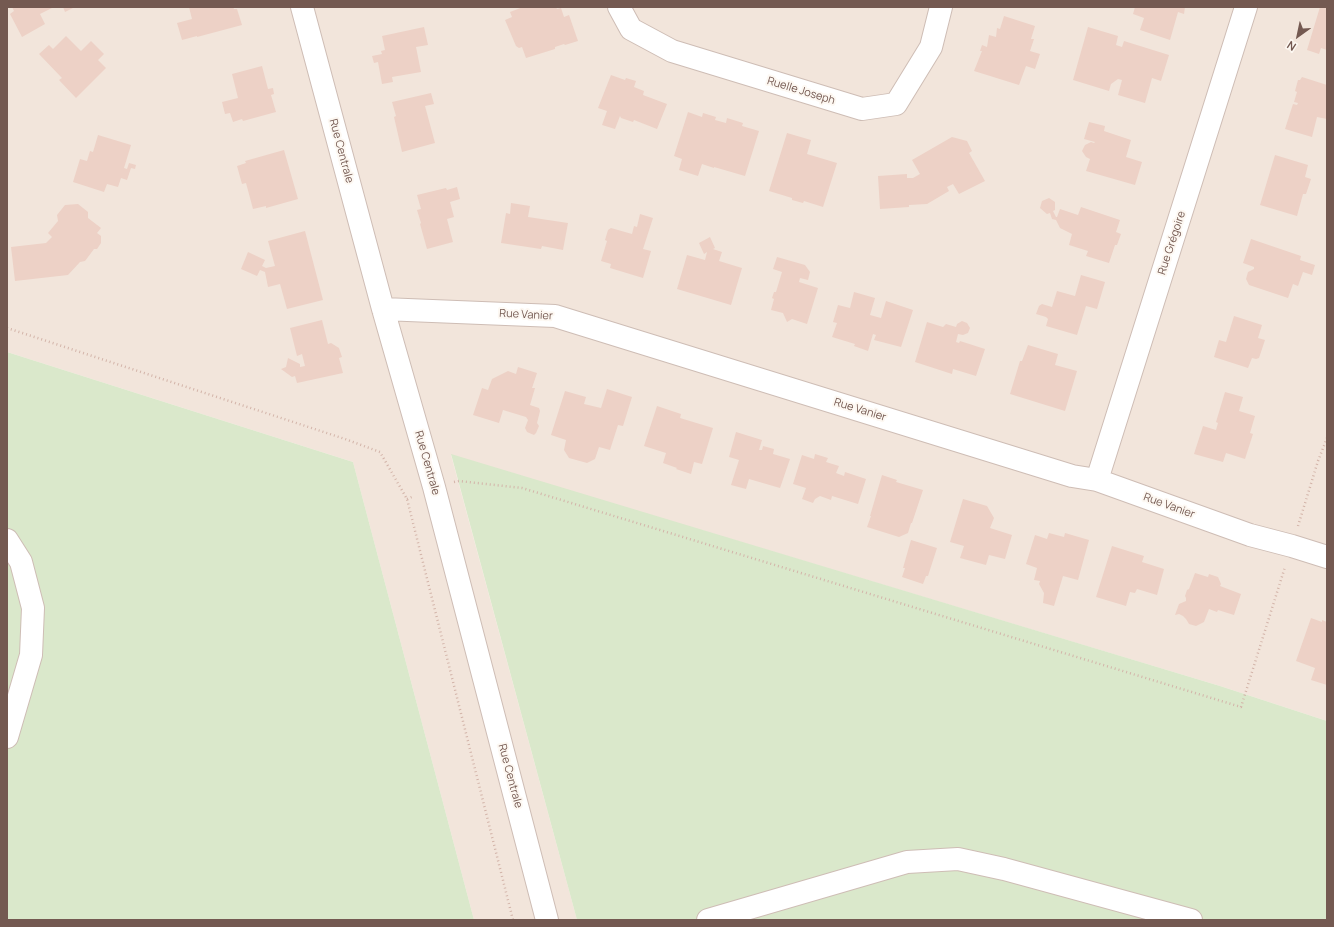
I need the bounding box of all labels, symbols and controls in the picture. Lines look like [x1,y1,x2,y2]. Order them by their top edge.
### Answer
north arrow [1278,16,1318,56]
text: N [1284,38,1299,55]
street label: Ruelle Joseph [765,74,837,108]
street label: Rue Centrale [326,117,356,185]
street label: Rue Grégoire [1156,210,1188,276]
street label: Rue Vanier [499,307,553,323]
street label: Rue Vanier [832,396,888,424]
street label: Rue Centrale [412,429,442,497]
street label: Rue Vanier [1141,491,1197,521]
street label: Rue Centrale [495,742,525,810]

